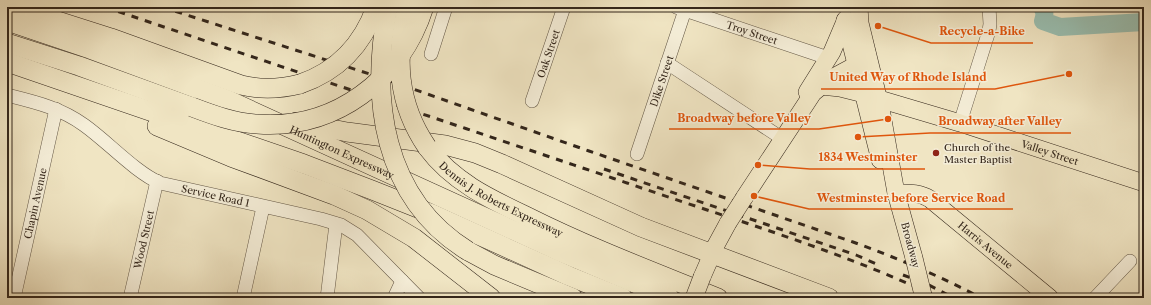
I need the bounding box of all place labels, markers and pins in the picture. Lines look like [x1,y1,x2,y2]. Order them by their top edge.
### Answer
callout: Recycle-a-Bike [931,20,1033,43]
callout: United Way of Rhode Island [821,66,995,89]
callout: Broadway before Valley [669,106,819,129]
callout: Broadway after Valley [930,110,1071,133]
place label: Church of the Master Baptist [944,141,1013,166]
callout: 1834 Westminster [810,146,925,169]
marker: Church of the Master Baptist [931,148,941,158]
callout: Westminster before Service Road [809,186,1013,209]

